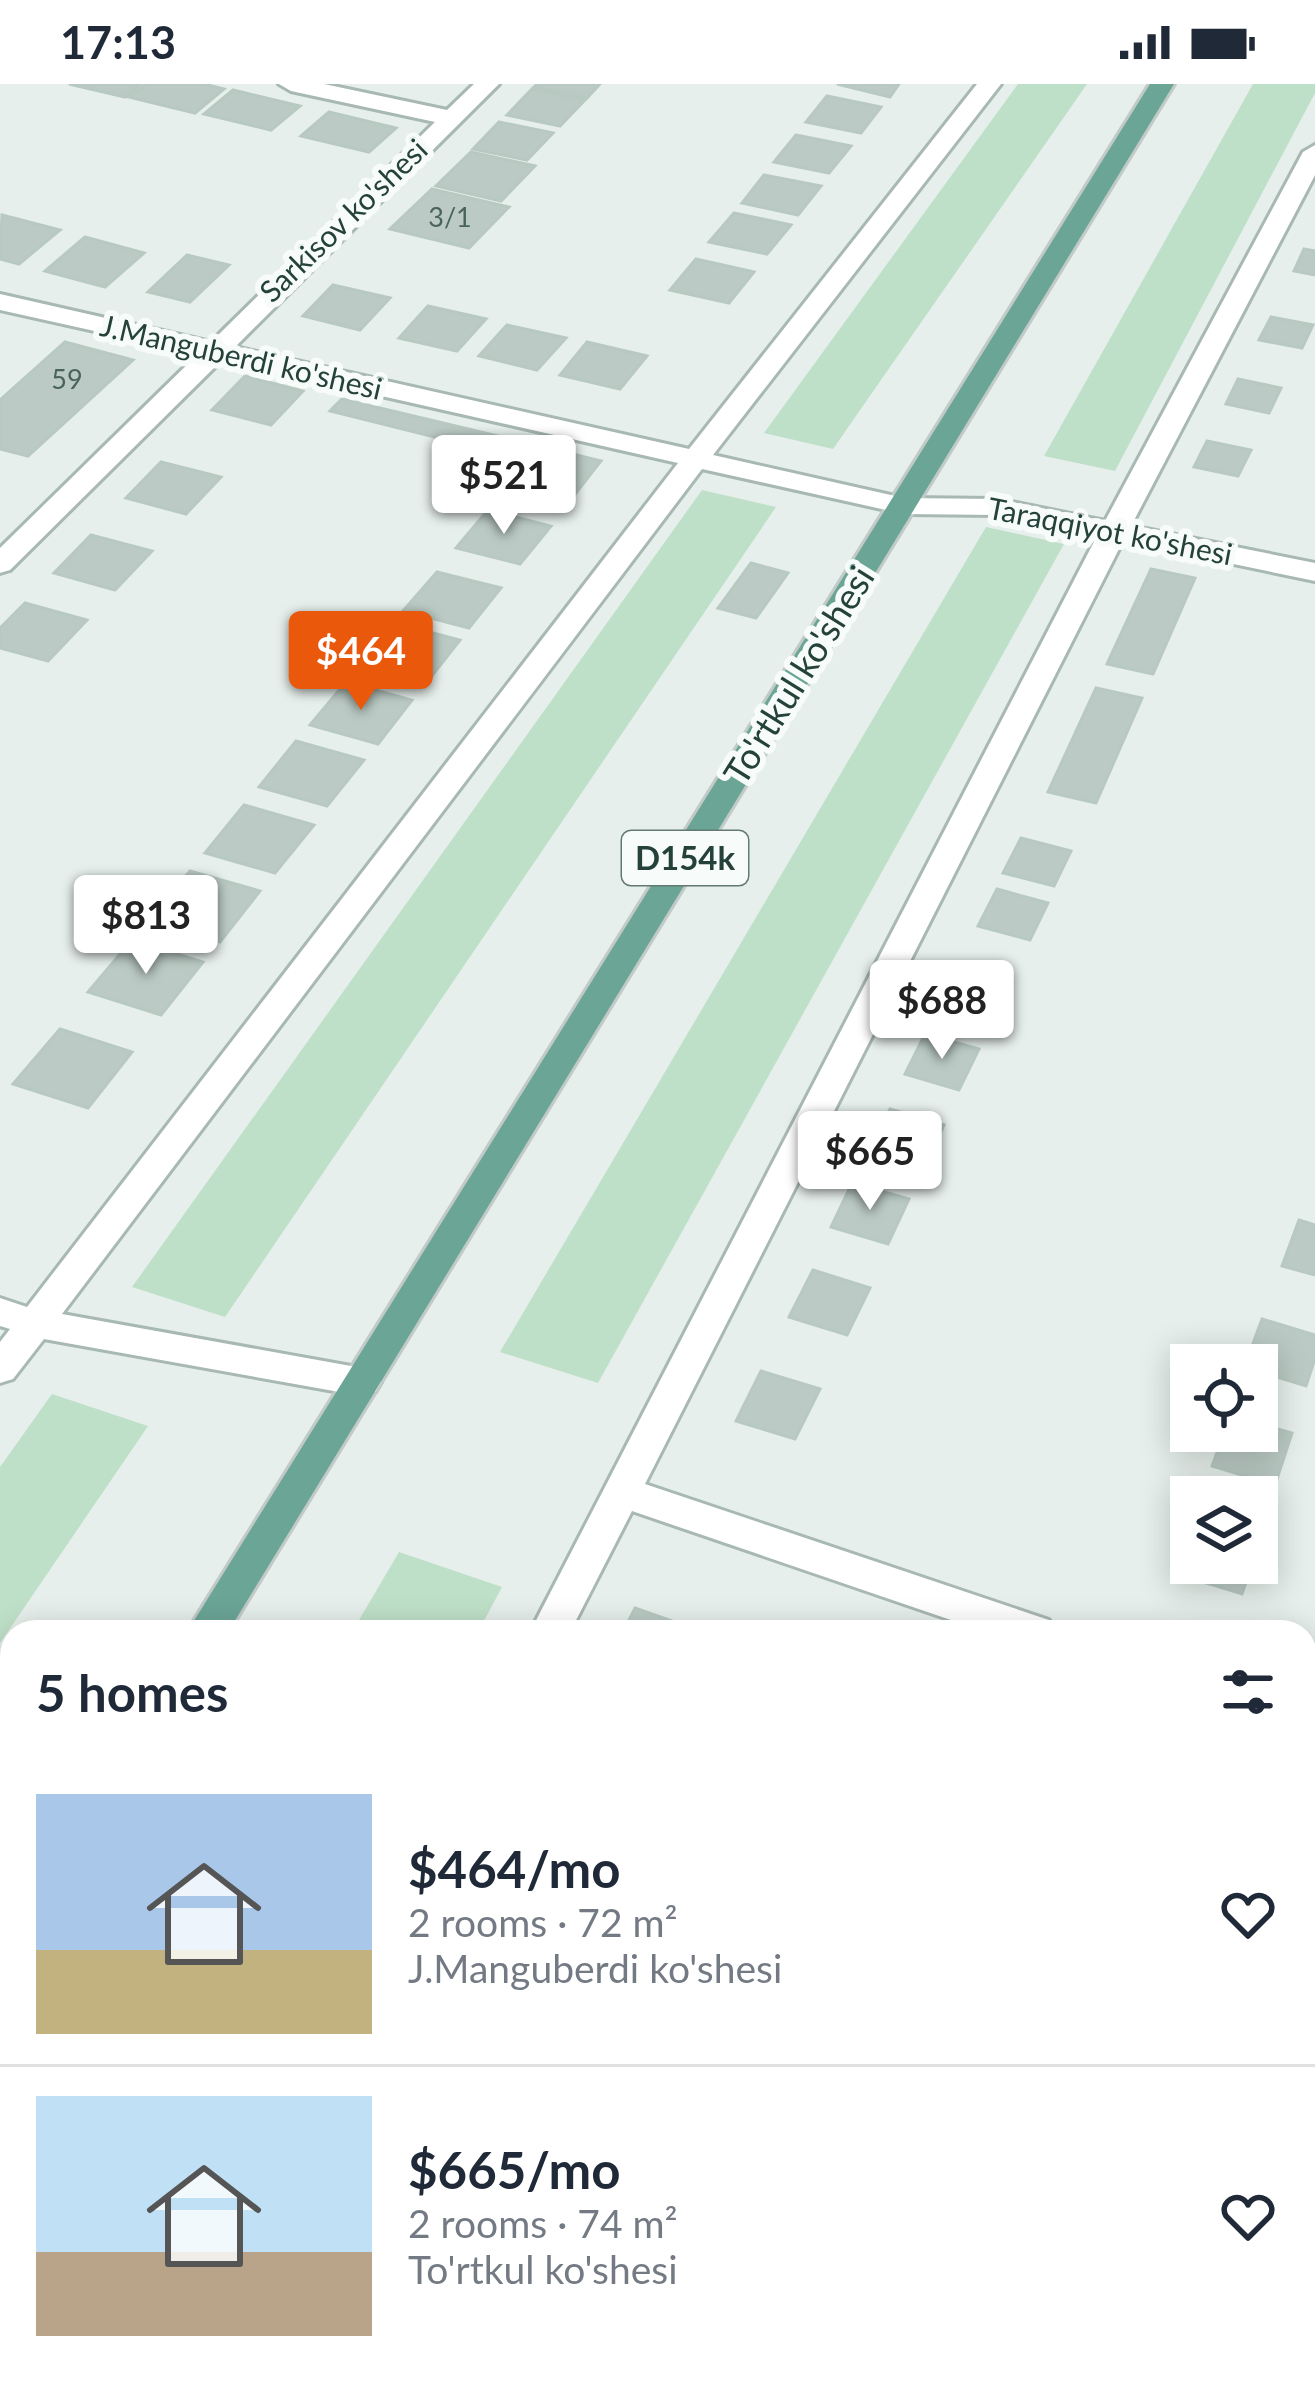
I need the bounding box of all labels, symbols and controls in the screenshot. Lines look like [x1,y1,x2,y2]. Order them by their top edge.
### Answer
text: 17:13 [60,15,176,69]
street label: Sarkisov ko'shesi [251,131,434,308]
house number: 3/1 [428,200,472,233]
street label: J.Manguberdi ko'shesi [97,306,386,406]
house number: 59 [51,362,83,395]
pin: $521 [433,435,575,537]
text: $521 [459,451,549,497]
street label: Taraqqiyot ko'shesi [985,489,1236,571]
street label: To'rtkul ko'shesi [714,557,883,792]
pin: $464 [290,611,432,713]
text: $464 [316,627,406,673]
road number: D154k [622,831,748,885]
pin: $813 [75,875,217,977]
text: $813 [101,891,191,937]
pin: $688 [871,960,1013,1062]
text: $688 [897,976,987,1022]
pin: $665 [799,1111,941,1213]
text: $665 [825,1127,915,1173]
map controls [1170,1344,1278,1584]
button: locate [1170,1344,1278,1452]
button: layers [1170,1476,1278,1584]
icon: filters [1215,1659,1281,1725]
text: 5 homes [36,1662,228,1723]
text: $464/mo [408,1838,621,1899]
icon: home [132,1842,276,1986]
icon: heart [1215,1881,1281,1947]
text: 2 rooms · 72 m² [408,1899,678,1945]
text: J.Manguberdi ko'shesi [408,1945,782,1991]
text: $665/mo [408,2139,621,2200]
icon: home [132,2144,276,2288]
icon: heart [1215,2183,1281,2249]
text: 2 rooms · 74 m² [408,2200,678,2246]
text: To'rtkul ko'shesi [408,2246,678,2292]

